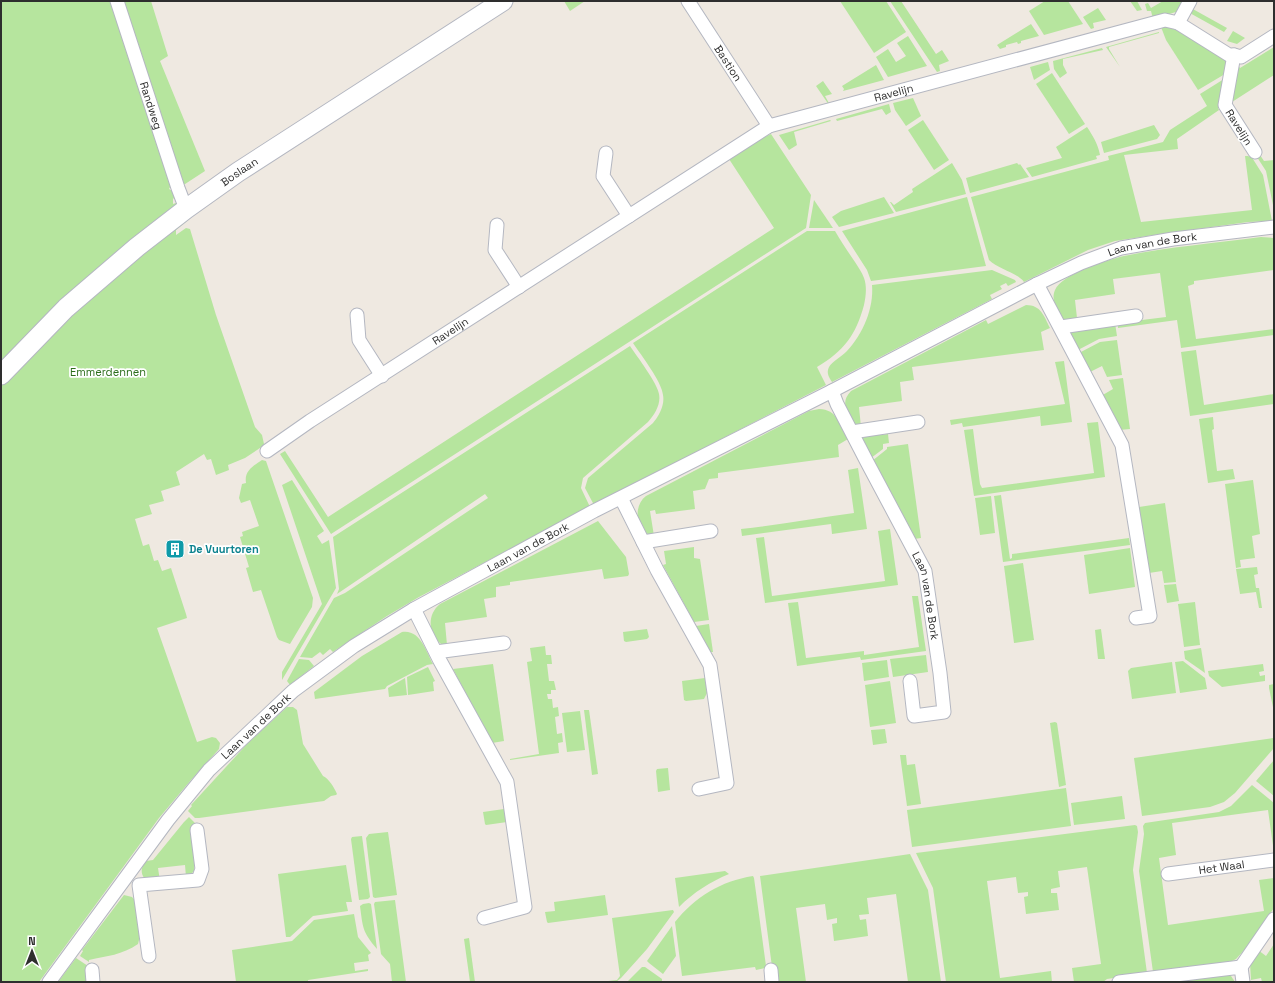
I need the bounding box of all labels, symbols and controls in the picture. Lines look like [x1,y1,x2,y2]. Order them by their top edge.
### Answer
street label: Bastion [711,42,745,84]
street label: Randweg [137,80,165,131]
street label: Ravelijn [872,81,915,105]
street label: Ravelijn [1222,106,1256,148]
street label: Boslaan [218,154,260,189]
street label: Laan van de Bork [1106,229,1198,259]
street label: Ravelijn [429,314,471,348]
park label: Emmerdennen [70,365,146,379]
street label: Laan van de Bork [485,519,571,575]
building icon: De Vuurtoren [164,538,186,560]
place label: De Vuurtoren [189,542,259,556]
street label: Laan van de Bork [909,549,942,641]
street label: Laan van de Bork [218,690,294,762]
street label: Het Waal [1198,857,1245,877]
north arrow [12,931,52,971]
text: N [28,934,36,948]

